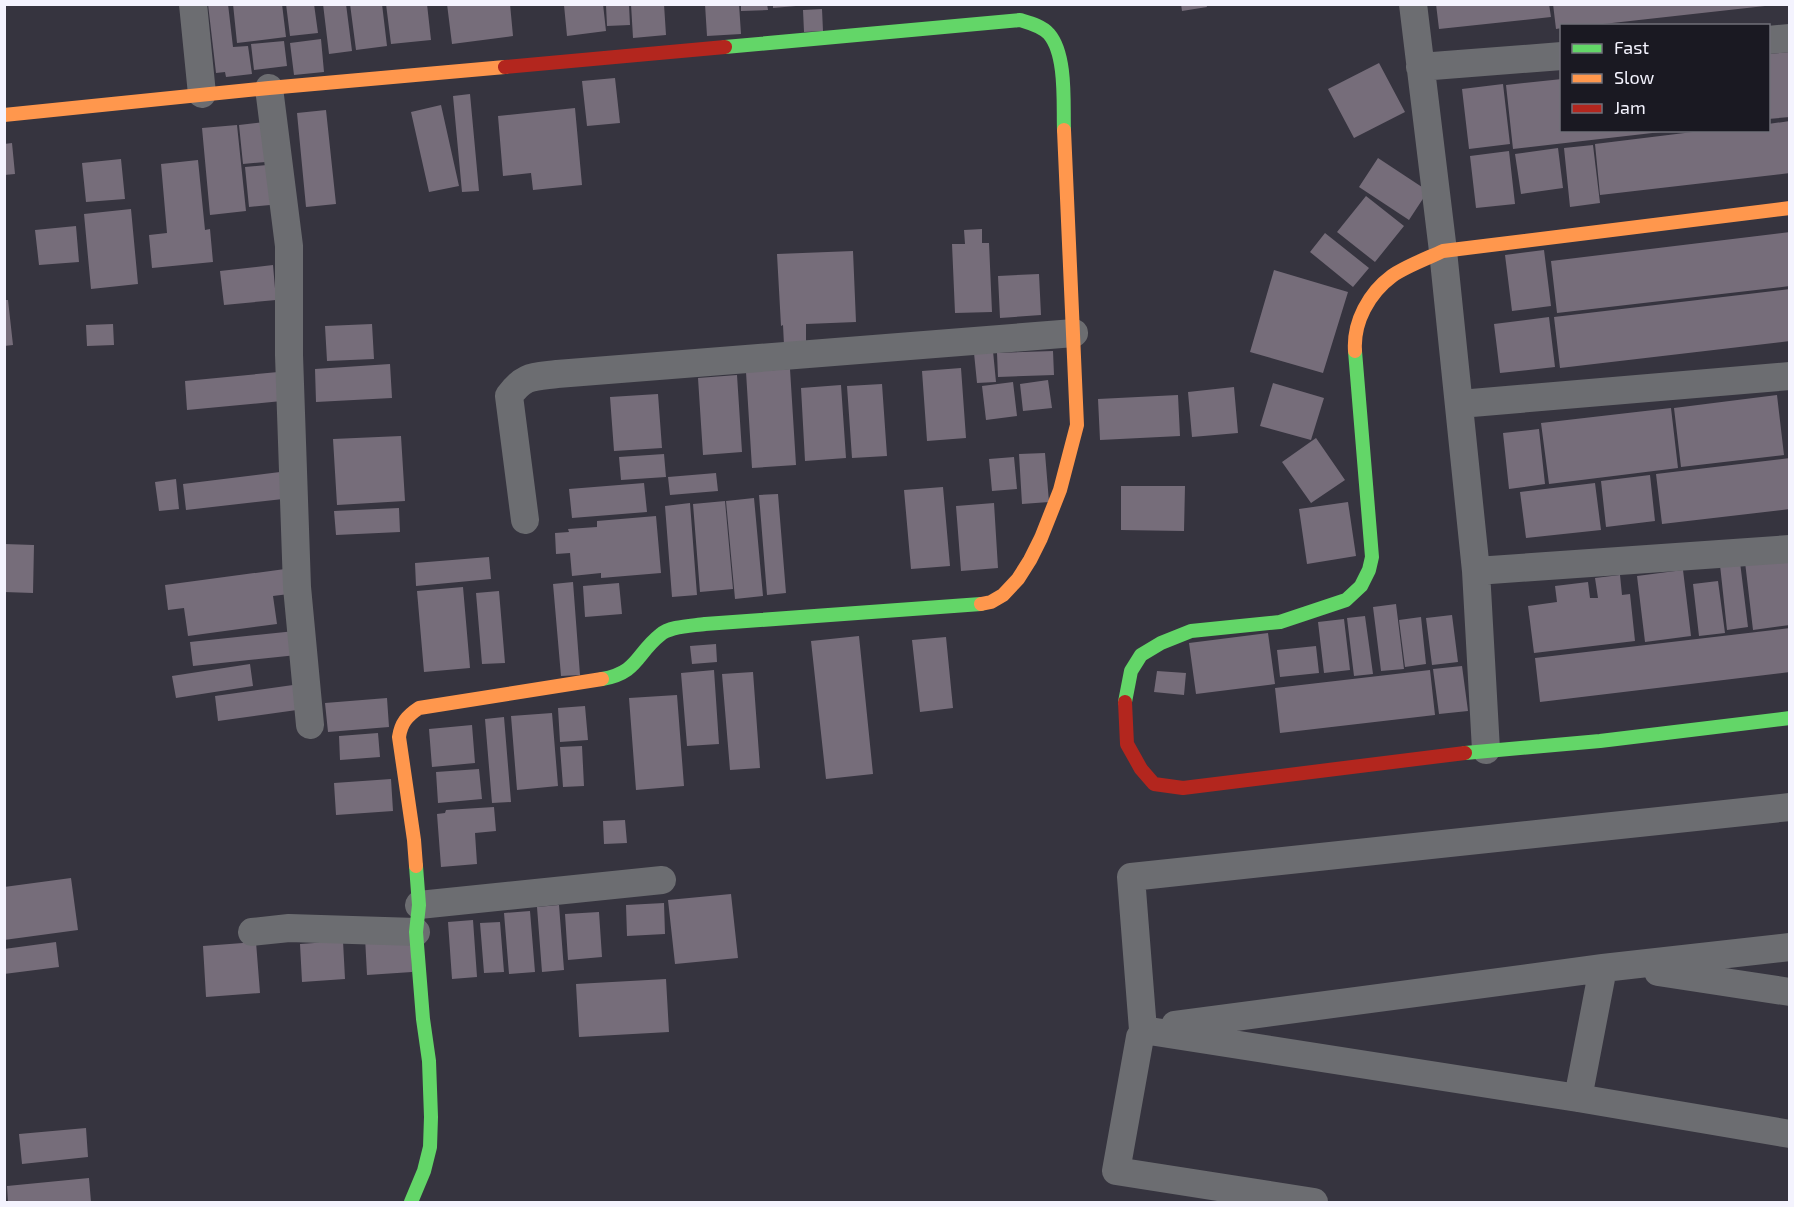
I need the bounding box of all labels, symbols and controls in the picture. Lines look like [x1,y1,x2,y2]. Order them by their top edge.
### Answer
legend [1560,24,1770,132]
text: Fast [1614,36,1649,58]
text: Slow [1614,66,1655,88]
text: Jam [1614,96,1646,118]

